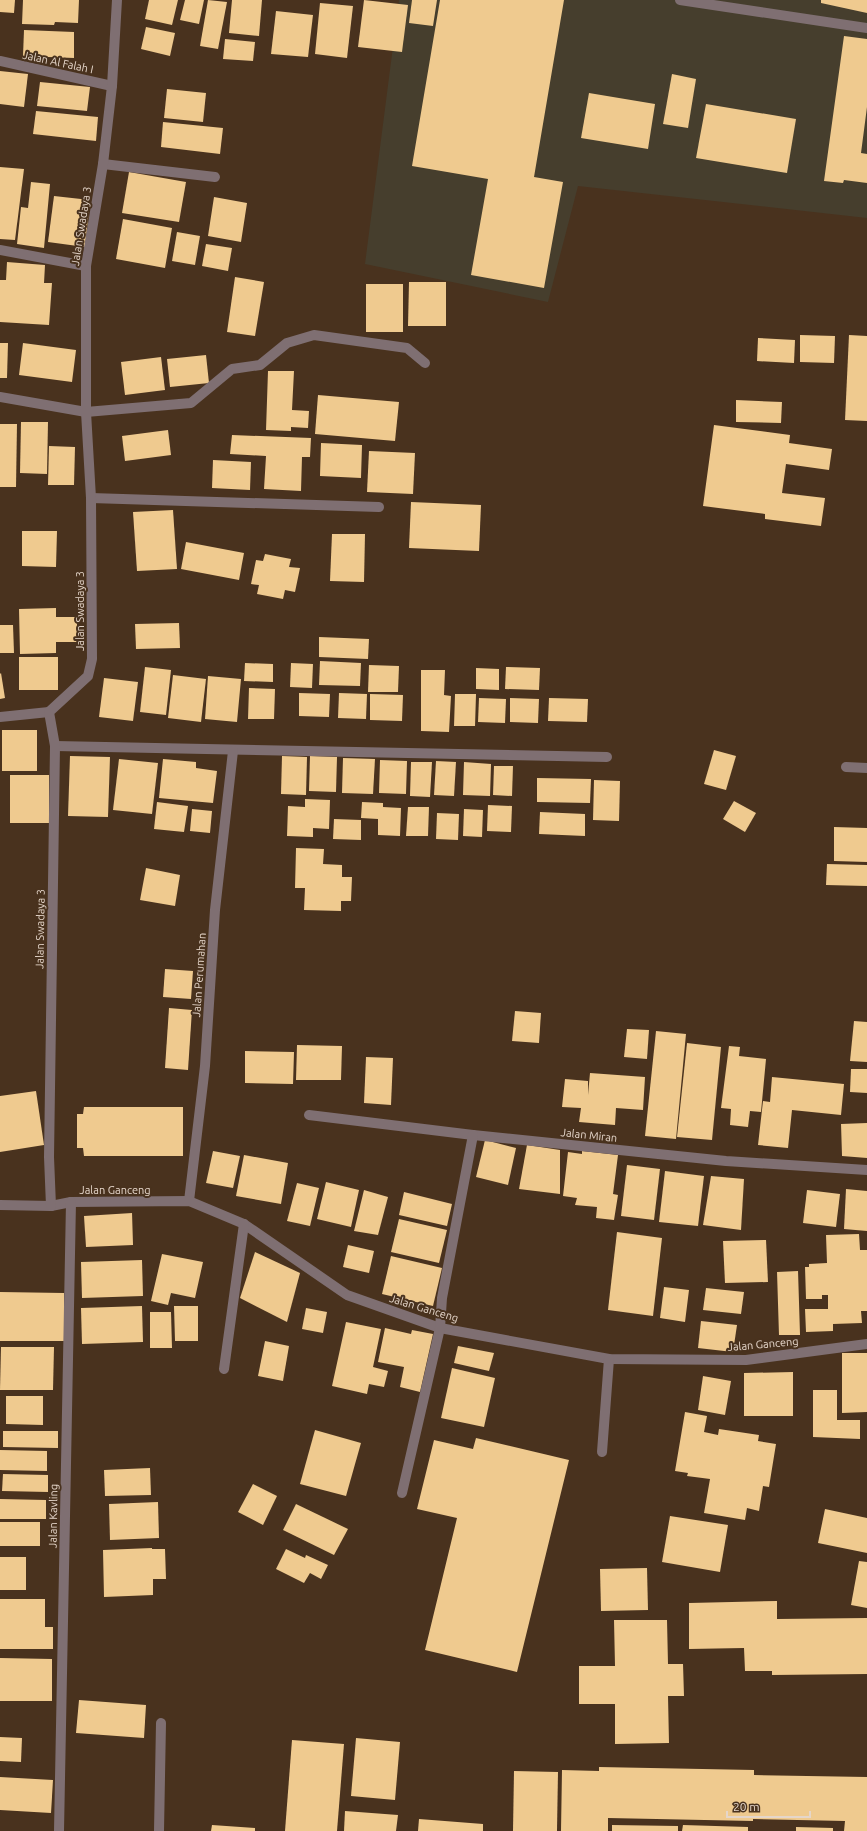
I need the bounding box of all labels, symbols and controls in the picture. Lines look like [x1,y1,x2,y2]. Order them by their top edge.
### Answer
street label: Jalan Al Falah I [21,49,95,75]
street label: Jalan Swadaya 3 [69,185,93,267]
street label: Jalan Swadaya 3 [74,571,86,651]
street label: Jalan Swadaya 3 [33,889,47,969]
street label: Jalan Perumahan [190,932,208,1018]
street label: Jalan Miran [560,1126,618,1144]
street label: Jalan Ganceng [79,1184,151,1196]
street label: Jalan Ganceng [388,1292,460,1324]
street label: Jalan Ganceng [727,1335,799,1353]
street label: Jalan Kavling [46,1484,60,1548]
scale bar [727,1793,810,1819]
text: 20 m [733,1800,760,1813]

